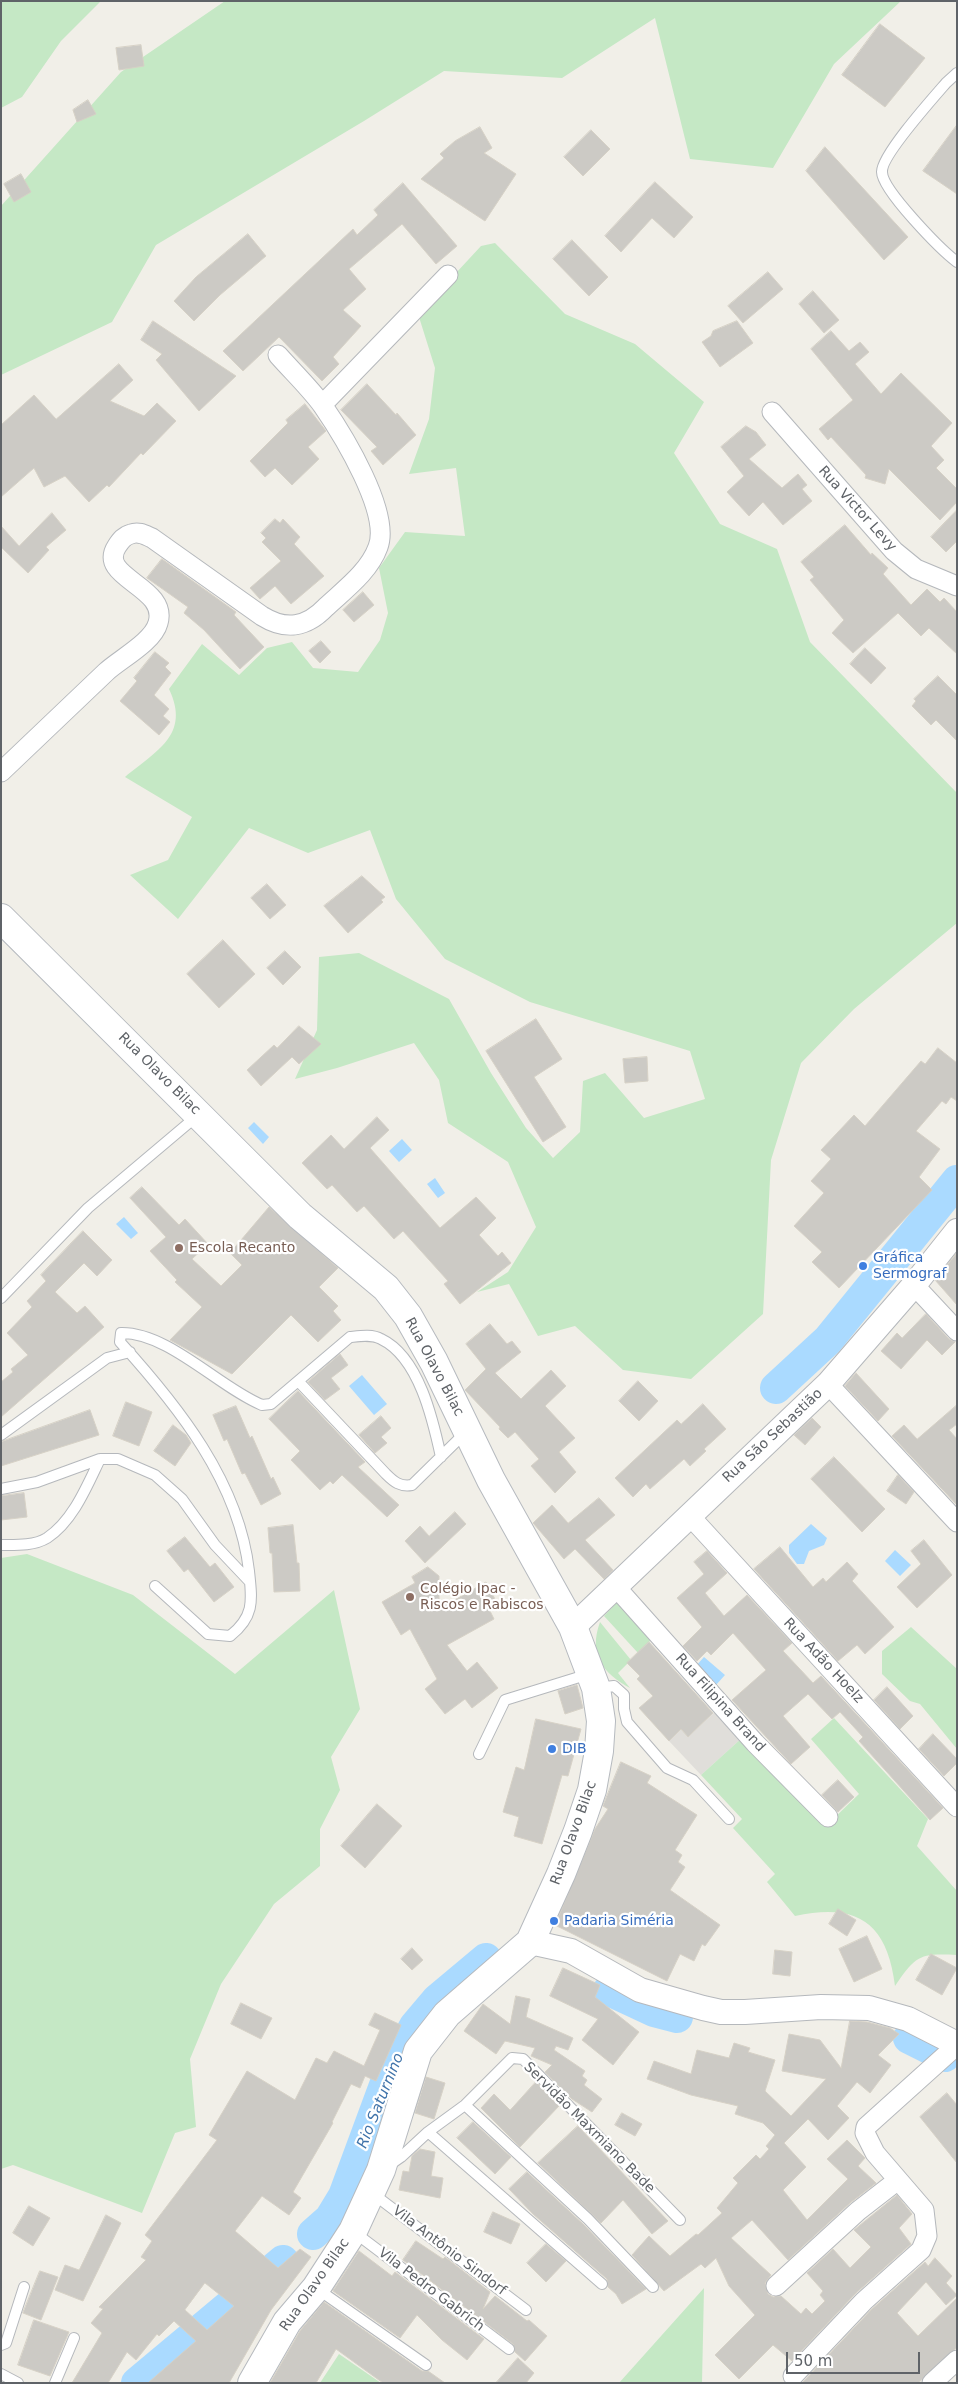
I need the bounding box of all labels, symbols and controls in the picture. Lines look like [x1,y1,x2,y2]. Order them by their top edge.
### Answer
street label: Rua Victor Levy [814,463,900,555]
street label: Rua Olavo Bilac [114,1029,204,1119]
place label: Escola Recanto [189,1240,295,1256]
marker: Escola Recanto [173,1242,185,1254]
place label: Gráfica Sermograf [873,1250,946,1282]
marker: Gráfica Sermograf [857,1260,869,1272]
street label: Rua Olavo Bilac [401,1315,467,1419]
street label: Rua São Sebastião [720,1385,826,1487]
place label: Colégio Ipac - Riscos e Rabiscos [420,1581,544,1614]
marker: Colégio Ipac - Riscos e Rabiscos [404,1591,416,1603]
street label: Rua Adão Hoelz [779,1615,867,1707]
street label: Rua Filipina Brand [672,1651,768,1755]
place label: DIB [562,1741,587,1757]
marker: DIB [546,1743,558,1755]
street label: Rua Olavo Bilac [547,1779,601,1887]
place label: Padaria Siméria [564,1913,674,1929]
marker: Padaria Siméria [548,1915,560,1927]
water label: Rio Saturnino [354,2051,408,2151]
street label: Servidão Maxmiano Bade [520,2059,658,2197]
street label: Vila Antônio Sindorf [389,2203,509,2299]
street label: Rua Olavo Bilac [277,2235,353,2335]
street label: Vila Pedro Gabrich [375,2245,487,2335]
scale bar [788,2342,922,2374]
text: 50 m [794,2352,832,2370]

